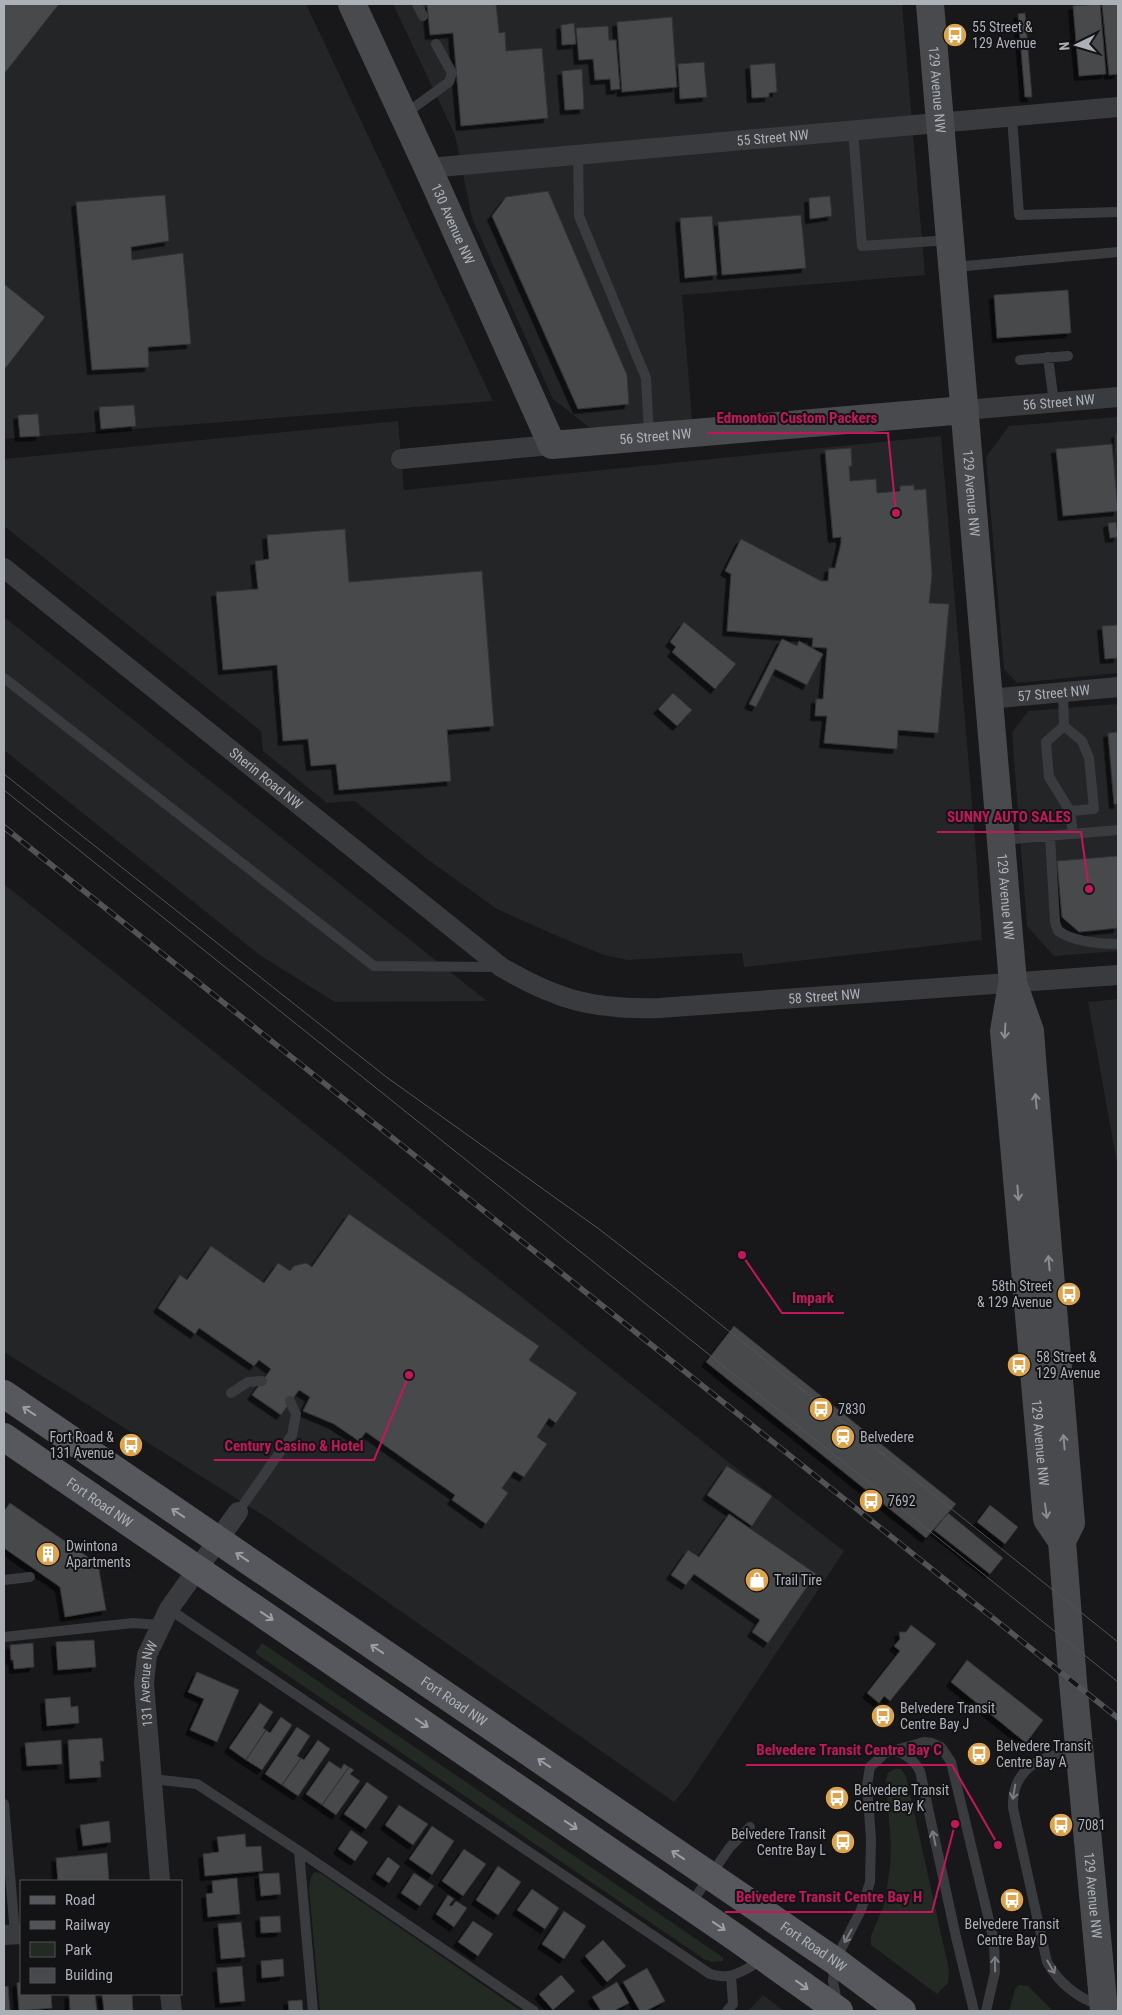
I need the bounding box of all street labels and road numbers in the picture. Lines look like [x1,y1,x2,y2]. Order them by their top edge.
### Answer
street label: 129 Avenue NW [926,46,949,134]
street label: 55 Street NW [736,126,810,149]
street label: 130 Avenue NW [428,181,478,267]
street label: 56 Street NW [1022,391,1096,413]
street label: 56 Street NW [619,425,693,447]
street label: 129 Avenue NW [960,449,983,538]
street label: 57 Street NW [1017,682,1091,704]
street label: Sherin Road NW [226,744,306,813]
street label: 129 Avenue NW [994,853,1017,941]
street label: 58 Street NW [788,986,861,1007]
street label: 129 Avenue NW [1028,1399,1052,1487]
street label: Fort Road NW [64,1474,136,1531]
street label: 131 Avenue NW [136,1638,161,1728]
street label: Fort Road NW [418,1673,490,1729]
street label: 129 Avenue NW [1081,1851,1105,1940]
street label: Fort Road NW [777,1918,850,1975]

